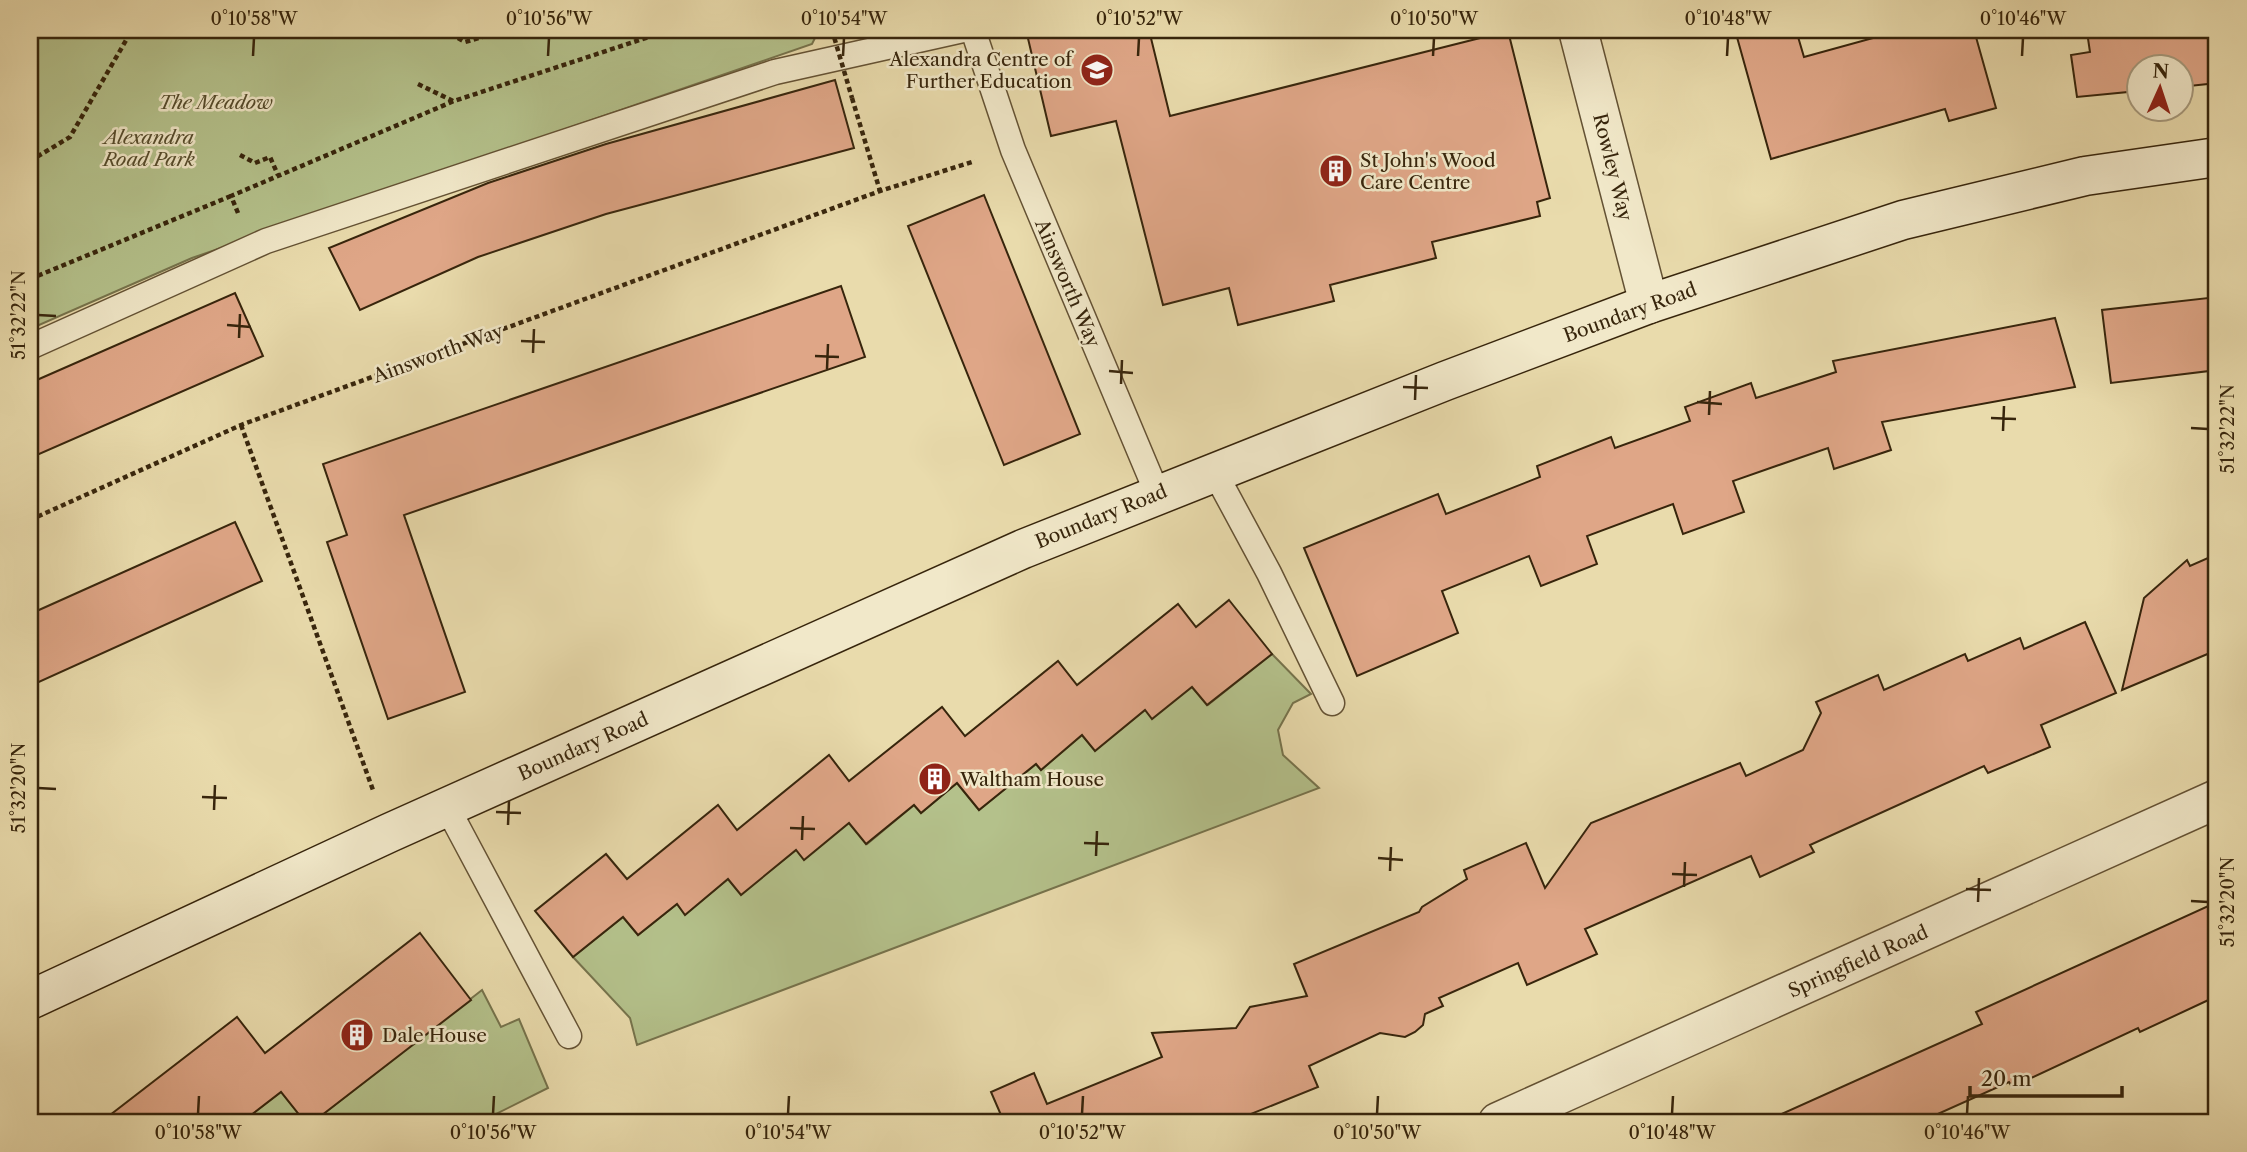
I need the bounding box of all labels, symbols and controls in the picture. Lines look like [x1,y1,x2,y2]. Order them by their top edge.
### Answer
text: 0°10'58"W [210,8,299,30]
text: 0°10'56"W [506,8,594,30]
text: 0°10'54"W [801,8,889,30]
text: 0°10'52"W [1096,8,1184,30]
text: 0°10'50"W [1390,8,1479,30]
text: 0°10'48"W [1685,8,1773,30]
text: 0°10'46"W [1980,8,2067,30]
place label: Alexandra Centre of Further Education [888,48,1074,93]
school or university icon: Alexandra Centre of Further Education [1078,51,1116,89]
north arrow [2124,52,2194,122]
text: N [2152,60,2170,83]
park label: The Meadow [159,91,273,114]
street label: Rowley Way [1588,111,1637,224]
park label: Alexandra Road Park [101,126,195,171]
place label: St John's Wood Care Centre [1360,149,1496,194]
building icon: St John's Wood Care Centre [1317,152,1355,190]
street label: Ainsworth Way [1030,215,1105,351]
text: 51°32'22"N [8,270,30,360]
street label: Boundary Road [1560,278,1700,347]
street label: Ainsworth Way [369,319,507,388]
text: 51°32'22"N [2217,384,2239,474]
street label: Boundary Road [1032,479,1171,553]
street label: Boundary Road [515,707,652,785]
text: 51°32'20"N [8,743,30,833]
building icon: Waltham House [916,760,954,798]
place label: Waltham House [959,768,1104,791]
text: 51°32'20"N [2217,857,2239,947]
street label: Springfield Road [1785,920,1932,1003]
building icon: Dale House [338,1016,376,1054]
place label: Dale House [382,1024,487,1047]
scale bar [1970,1054,2123,1098]
text: 20 m [1981,1066,2032,1091]
text: 0°10'58"W [154,1122,243,1144]
text: 0°10'56"W [450,1122,538,1144]
text: 0°10'54"W [745,1122,833,1144]
text: 0°10'52"W [1039,1122,1127,1144]
text: 0°10'50"W [1333,1122,1422,1144]
text: 0°10'48"W [1629,1122,1717,1144]
text: 0°10'46"W [1924,1122,2011,1144]

